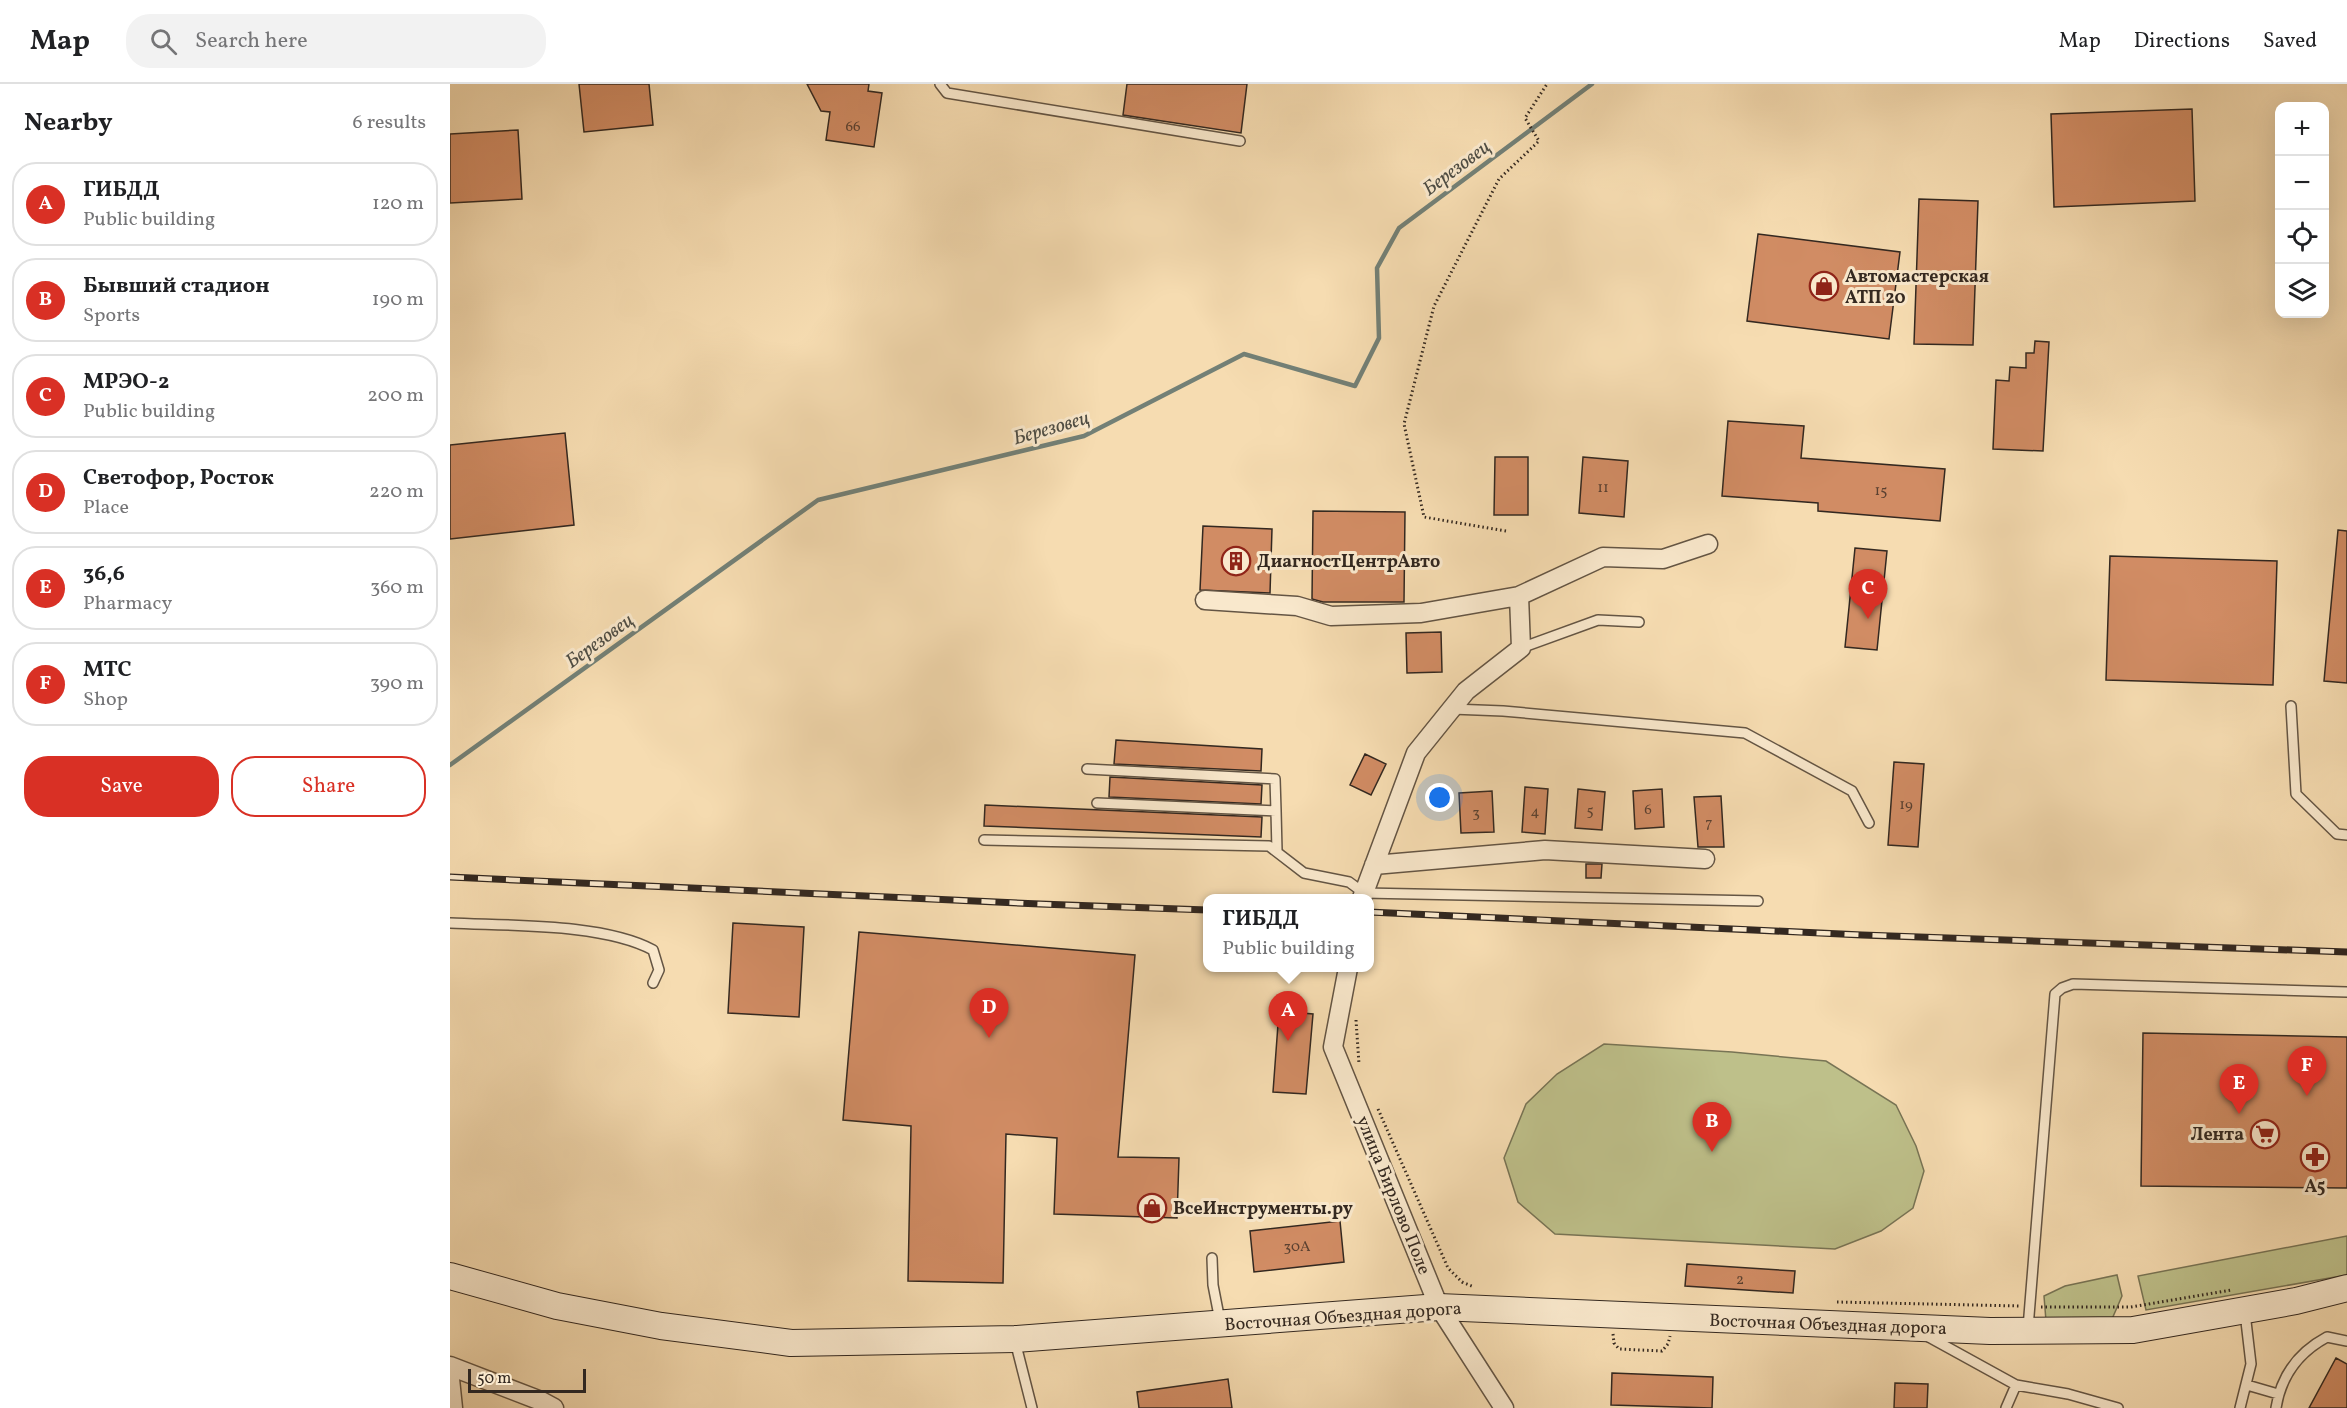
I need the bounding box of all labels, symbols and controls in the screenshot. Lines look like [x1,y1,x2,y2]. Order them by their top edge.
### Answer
search box [126,14,546,68]
text: Map [30,22,90,61]
icon: search [147,25,180,58]
text: Search here [195,26,308,57]
text: Map [2059,27,2101,56]
text: Directions [2134,27,2230,56]
text: Saved [2263,27,2317,56]
map controls [2275,102,2329,318]
button: + [2275,102,2329,156]
text: Nearby [24,105,113,141]
text: 6 results [353,109,426,137]
house number: 66 [845,117,861,138]
water label: Березовец [1418,134,1497,203]
button: − [2275,156,2329,210]
text: ГИБДД [83,175,160,206]
text: A [38,190,53,218]
text: 120 m [372,190,424,218]
text: Public building [83,206,215,234]
button: locate [2275,210,2329,264]
button: layers [2275,264,2329,318]
place label: Автомастерская АТП 20 [1845,265,1989,311]
shop icon: Автомастерская АТП 20 [1808,270,1840,302]
text: Бывший стадион [83,271,270,302]
text: B [39,286,52,314]
text: 190 m [372,286,424,314]
text: Sports [83,302,140,330]
text: МРЭО-2 [83,367,169,398]
text: C [39,382,52,410]
text: 200 m [367,382,424,410]
text: Public building [83,398,215,426]
water label: Березовец [1010,405,1093,453]
text: Светофор, Росток [83,463,274,494]
text: D [38,478,53,506]
text: 220 m [369,478,424,506]
house number: 11 [1597,478,1609,499]
house number: 15 [1874,481,1888,502]
text: Place [83,494,129,522]
building icon: ДиагностЦентрАвто [1220,545,1252,577]
place label: ДиагностЦентрАвто [1257,550,1440,575]
text: 36,6 [83,559,125,590]
pin: C [1848,570,1888,619]
text: E [39,574,52,602]
text: 360 m [370,574,424,602]
text: Pharmacy [83,590,172,618]
water label: Березовец [560,607,640,676]
text: МТС [83,655,132,686]
text: F [40,670,51,698]
text: 390 m [370,670,424,698]
text: Shop [83,686,128,714]
button: Save [24,756,219,817]
button: Share [231,756,426,817]
your location [1425,783,1454,812]
house number: 19 [1899,795,1913,816]
house number: 6 [1644,800,1652,821]
house number: 5 [1586,801,1594,822]
house number: 4 [1531,802,1540,823]
house number: 3 [1472,803,1480,824]
house number: 7 [1705,813,1713,834]
popup [1203,894,1374,972]
text: ГИБДД [1222,904,1299,935]
text: Public building [1222,935,1355,963]
pin: D [970,988,1008,1038]
pin: A [1268,992,1308,1041]
pin: F [2288,1046,2326,1096]
pin: E [2220,1064,2258,1114]
pin: B [1692,1102,1732,1152]
street label: улица Бирлово Поле [1349,1112,1436,1279]
supermarket icon: Лента [2249,1118,2281,1150]
place label: Лента [2191,1123,2244,1148]
pharmacy icon: А5 [2299,1141,2331,1173]
place label: А5 [2305,1175,2325,1200]
shop icon: ВсеИнструменты.ру [1136,1192,1168,1224]
place label: ВсеИнструменты.ру [1173,1197,1353,1222]
house number: 30А [1284,1237,1311,1258]
house number: 2 [1736,1270,1744,1291]
street label: Восточная Объездная дорога [1224,1297,1463,1338]
street label: Восточная Объездная дорога [1709,1309,1947,1342]
scale bar [468,1366,586,1394]
text: 50 m [477,1368,511,1390]

